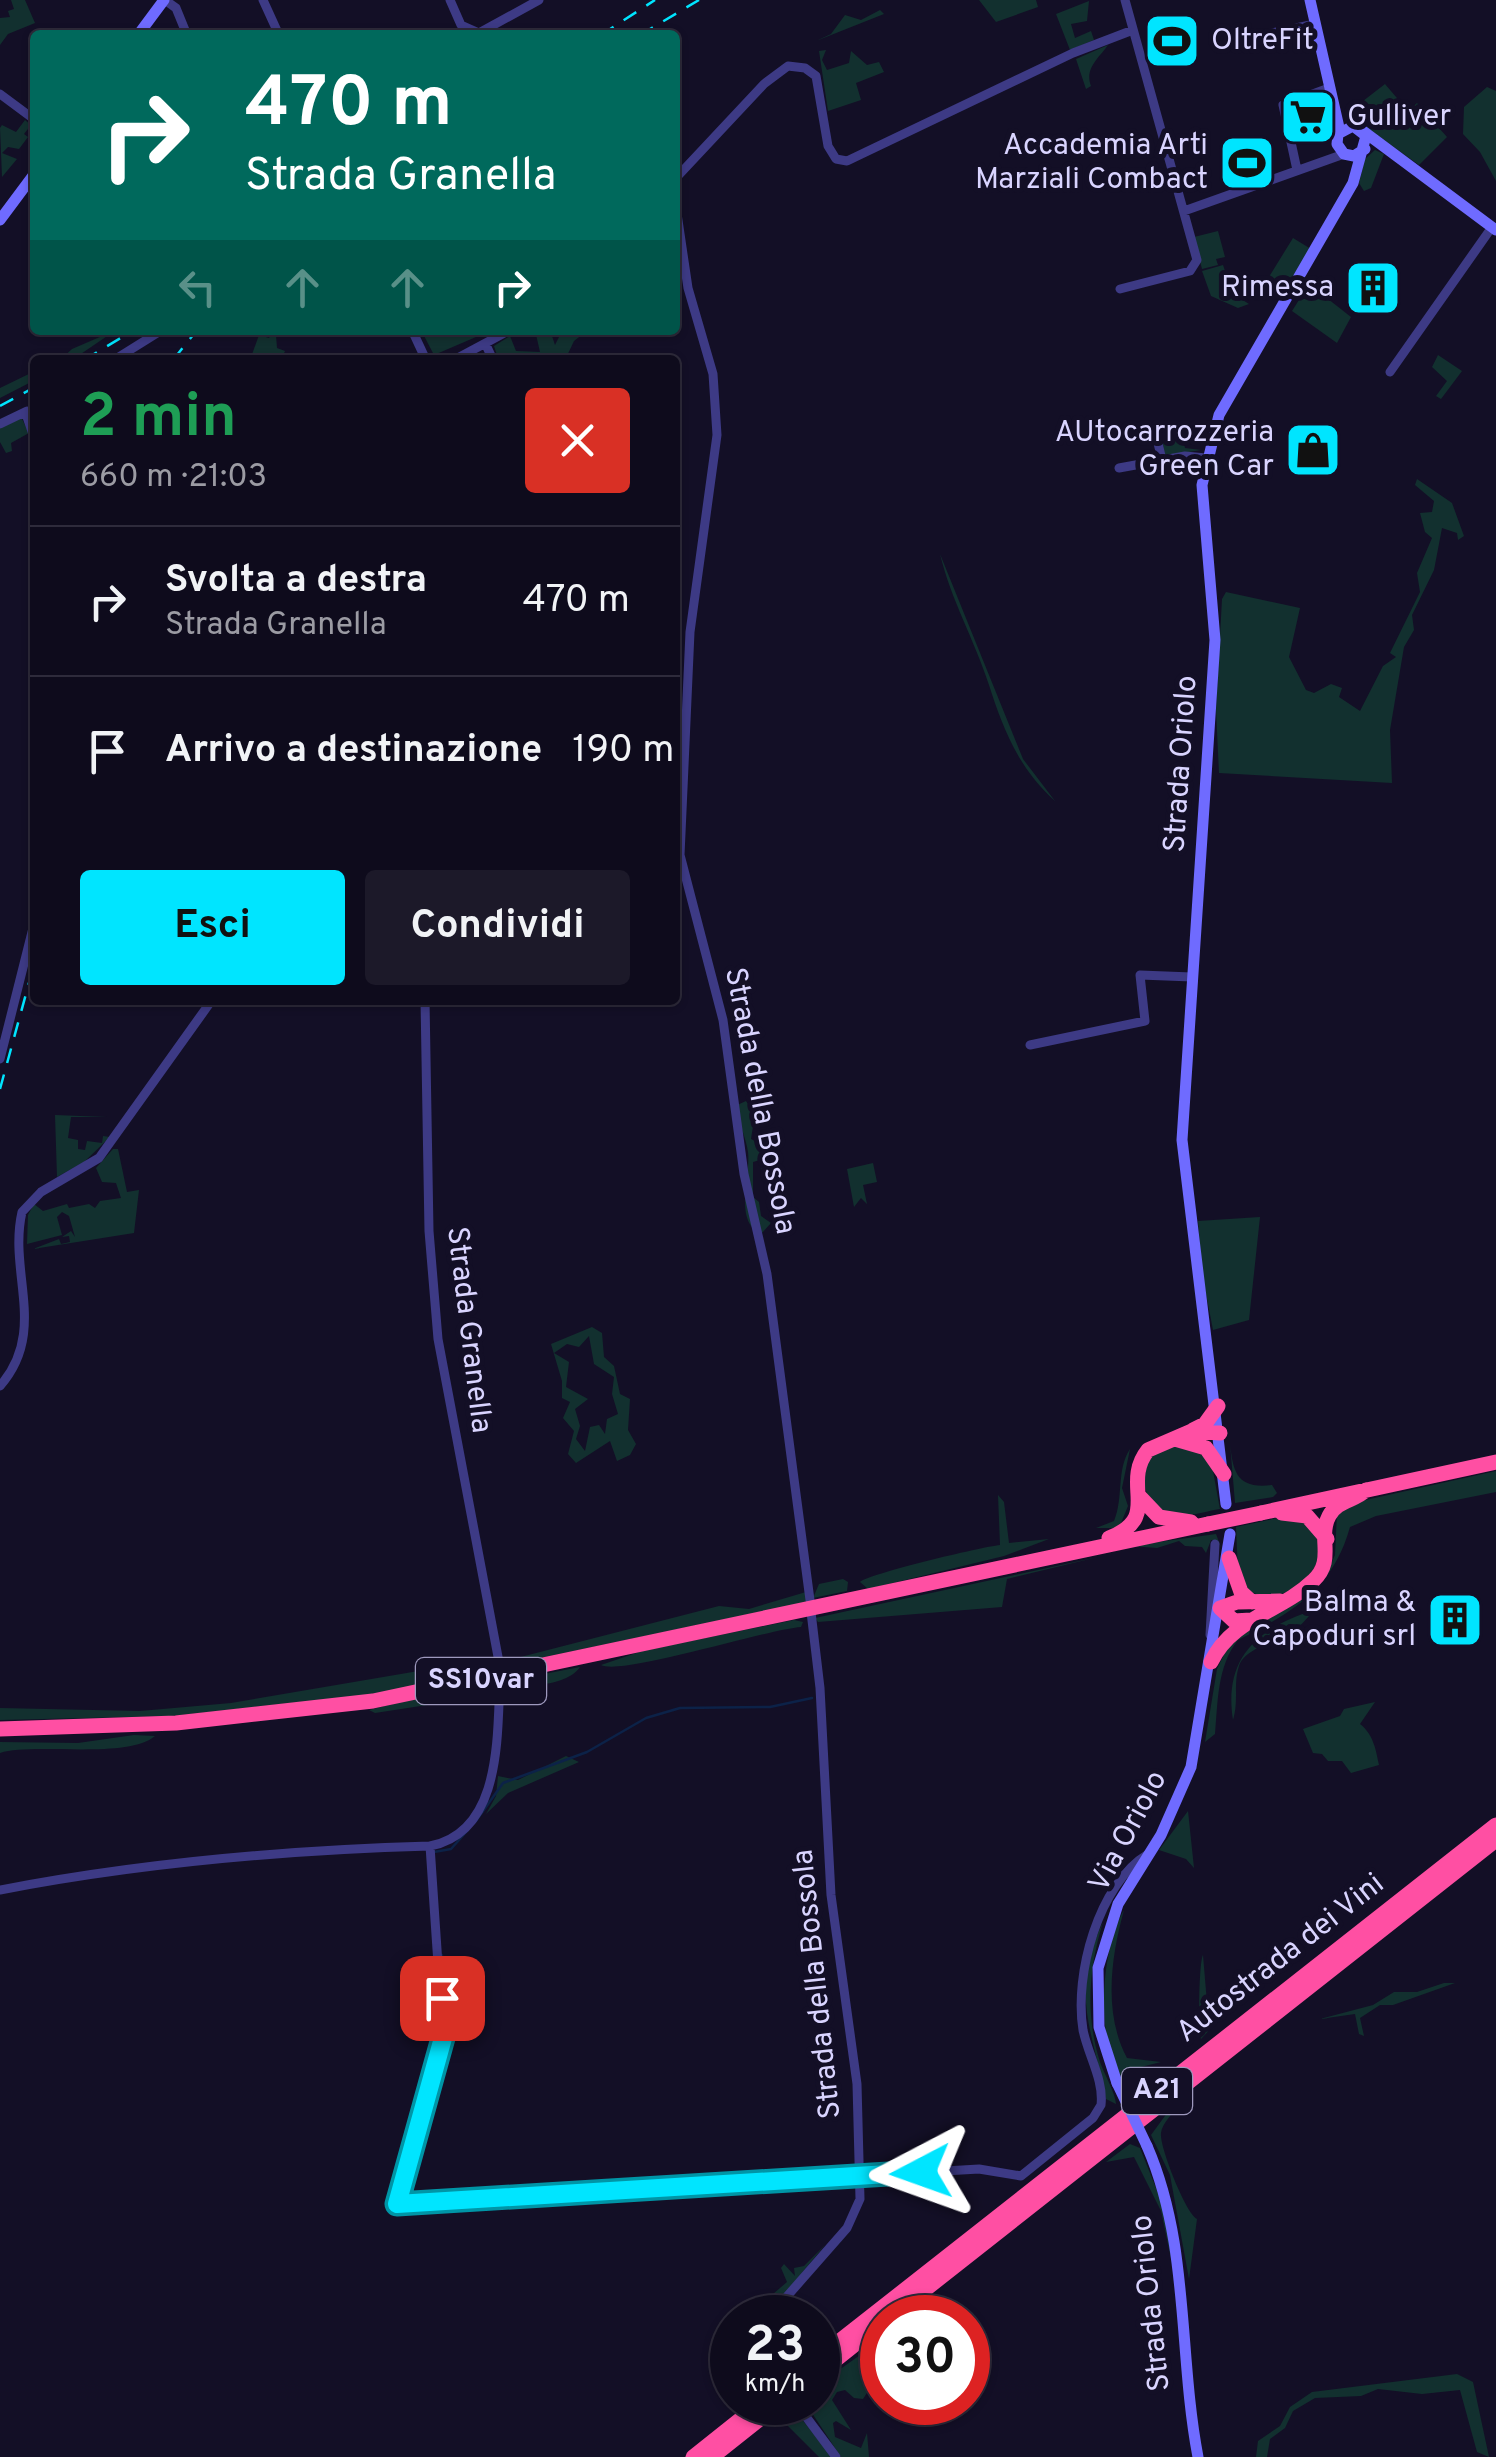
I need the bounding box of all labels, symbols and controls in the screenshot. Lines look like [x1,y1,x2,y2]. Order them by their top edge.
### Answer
sports icon: OltreFit [1142,11,1202,71]
place label: OltreFit [1211,23,1314,60]
text: 470 m [245,62,453,151]
icon: right [80,70,210,200]
supermarket icon: Gulliver [1278,87,1338,147]
place label: Gulliver [1347,99,1452,136]
place label: Accademia Arti Marziali Combact [975,128,1208,199]
sports icon: Accademia Arti Marziali Combact [1217,133,1277,193]
text: Strada Granella [245,149,557,206]
building icon: Rimessa [1343,258,1403,318]
icon: left [170,260,225,315]
icon: ahead [275,260,330,315]
icon: ahead [380,260,435,315]
icon: right [485,260,540,315]
place label: Rimessa [1221,270,1334,307]
text: 2 min [80,382,237,458]
button: close [525,388,630,493]
place label: AUtocarrozzeria Green Car [1055,415,1274,486]
shop icon: AUtocarrozzeria Green Car [1283,420,1343,480]
text: 660 m · 21:03 [80,458,267,498]
text: Svolta a destra [165,557,427,606]
icon: right [80,574,135,629]
text: 470 m [523,577,630,626]
text: Strada Granella [165,606,387,646]
street label: Strada Oriolo [1157,674,1207,854]
icon: arrive [80,724,135,779]
text: Arrivo a destinazione [165,727,542,776]
text: 190 m [572,727,674,776]
button: Esci [80,870,345,985]
button: Condividi [365,870,630,985]
street label: Strada della Bossola [715,964,803,1238]
street label: Strada Granella [437,1225,499,1435]
place label: Balma & Capoduri srl [1252,1585,1416,1656]
building icon: Balma & Capoduri srl [1425,1590,1485,1650]
road number: SS10var [416,1658,546,1704]
street label: Via Oriolo [1082,1765,1176,1899]
street label: Strada della Bossola [785,1847,851,2121]
street label: Autostrada dei Vini [1170,1866,1392,2052]
pin [400,1956,485,2041]
icon: arrive [415,1971,470,2026]
road number: A21 [1122,2068,1192,2114]
position arrow [869,2120,973,2224]
street label: Strada Oriolo [1124,2213,1180,2393]
speed limit sign: 30 [860,2295,990,2425]
text: 23 [745,2316,805,2379]
text: km/h [745,2369,805,2401]

